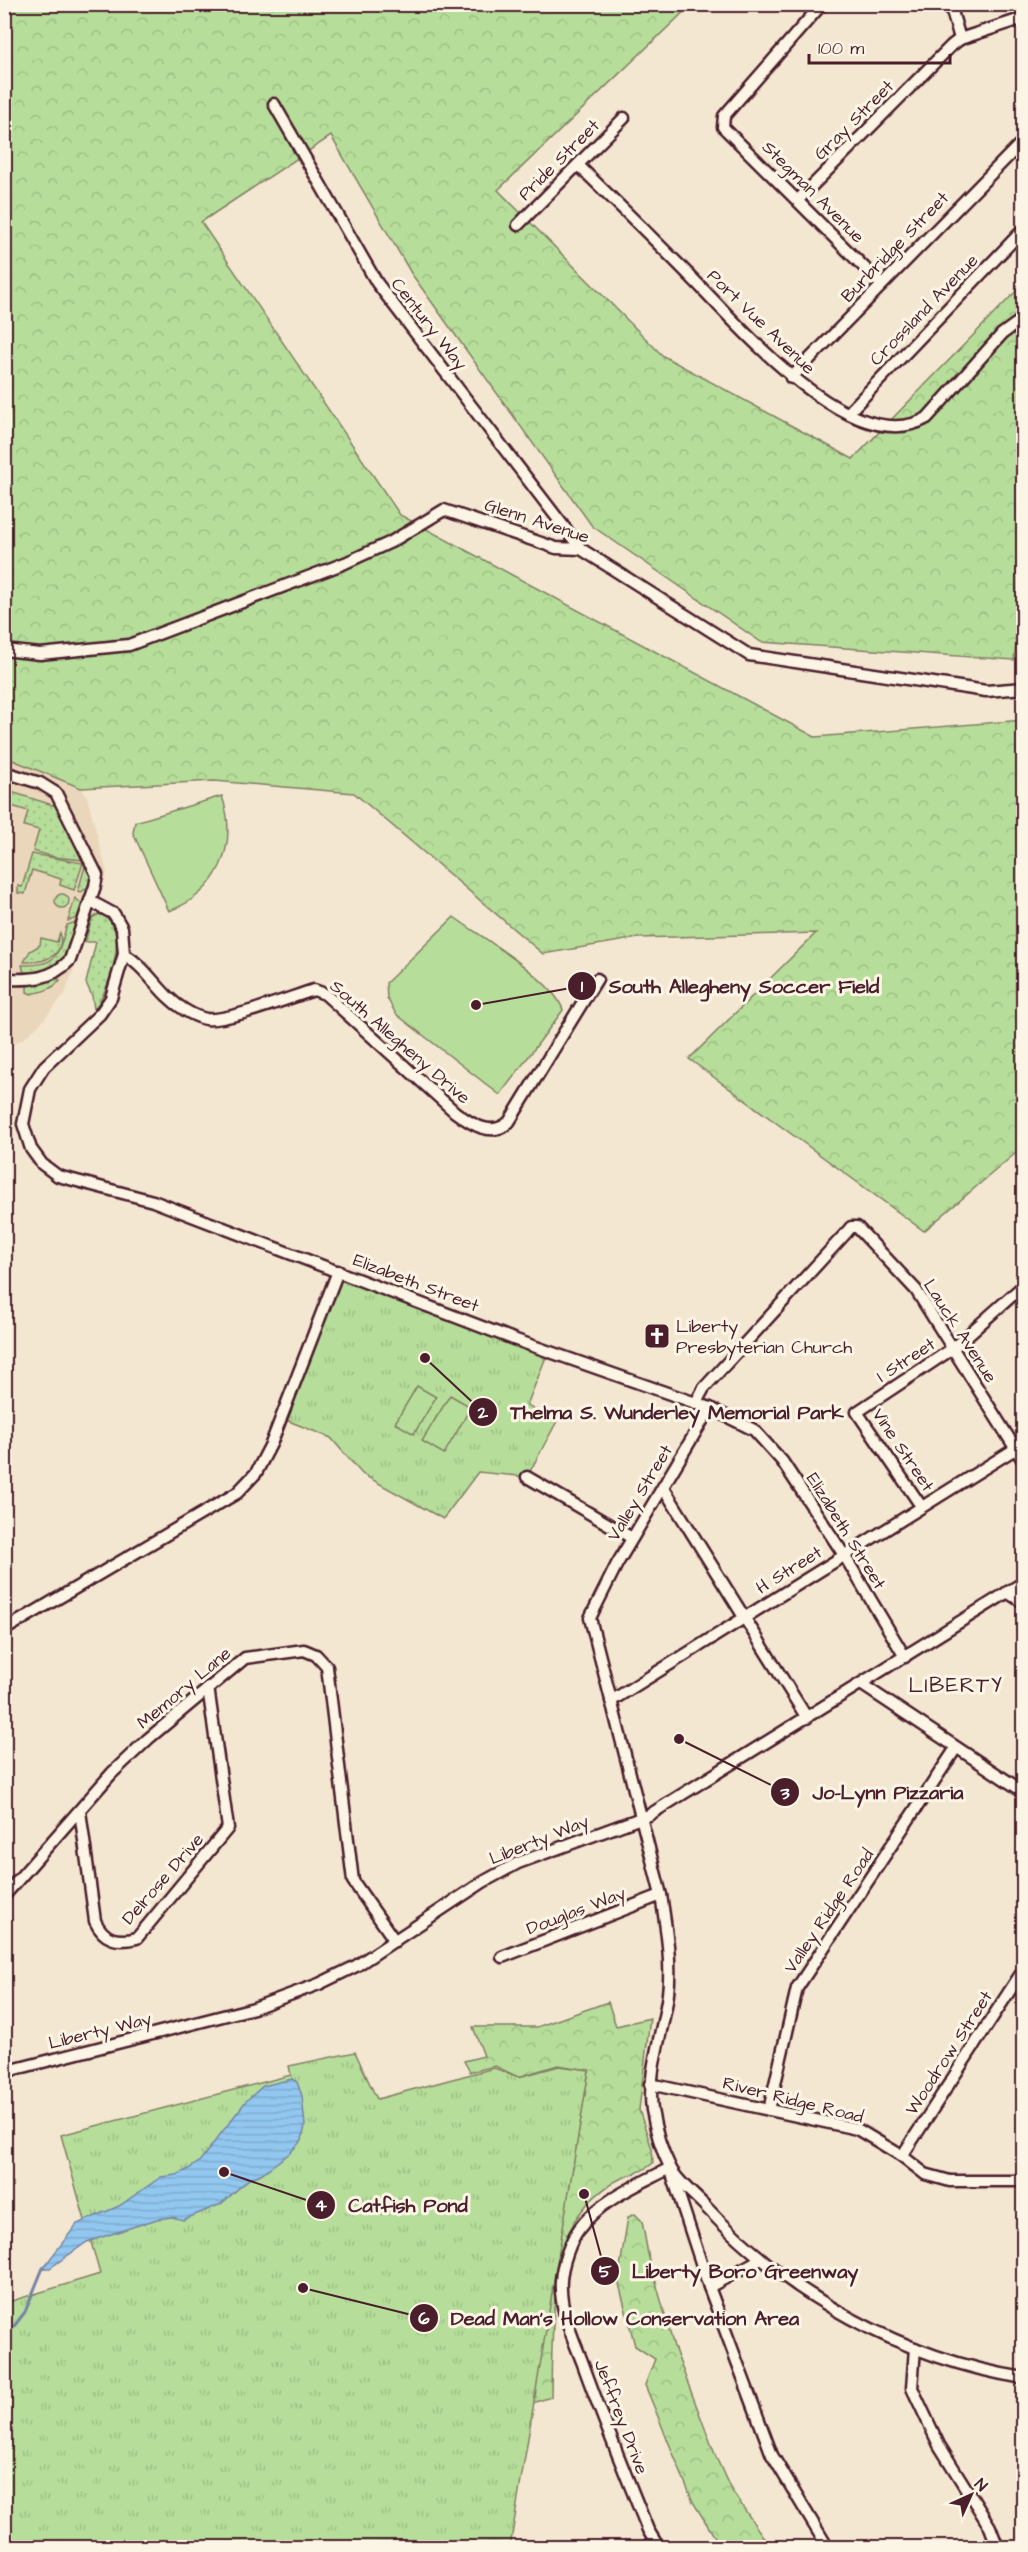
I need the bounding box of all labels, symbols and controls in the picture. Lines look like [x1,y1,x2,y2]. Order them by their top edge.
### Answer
scale bar [809,27,950,65]
text: 100 m [818,36,864,61]
street label: Gray Street [808,74,901,166]
street label: Pride Street [513,113,606,206]
street label: Stegman Avenue [755,135,870,250]
street label: Burbridge Street [835,185,956,309]
street label: Crossland Avenue [864,248,984,371]
street label: Port Vue Avenue [701,264,821,380]
street label: Century Way [384,273,473,376]
street label: Glenn Avenue [481,492,593,550]
callout: South Allegheny Soccer Field [567,967,892,1005]
text: South Allegheny Soccer Field [608,973,880,1002]
street label: South Allegheny Drive [324,974,476,1111]
text: 1 [581,974,584,999]
street label: Elizabeth Street [349,1247,483,1319]
street label: Lauck Avenue [917,1274,1003,1388]
place label: Liberty Presbyterian Church [676,1314,852,1361]
church icon: Liberty Presbyterian Church [642,1321,672,1351]
street label: I Street [872,1331,941,1388]
callout: Thelma S. Wunderley Memorial Park [468,1393,856,1431]
text: Thelma S. Wunderley Memorial Park [509,1399,845,1428]
text: 2 [477,1400,489,1425]
street label: Vine Street [866,1403,940,1497]
street label: Valley Street [601,1439,680,1546]
street label: Elizabeth Street [800,1468,892,1595]
street label: H Street [751,1540,827,1600]
street label: Memory Lane [131,1641,237,1736]
district label: LIBERTY [909,1671,1003,1700]
callout: Jo-Lynn Pizzaria [770,1773,975,1811]
text: Jo-Lynn Pizzaria [812,1779,964,1808]
text: 3 [779,1781,790,1806]
street label: Liberty Way [486,1809,593,1872]
street label: Delrose Drive [116,1828,210,1930]
street label: Valley Ridge Road [778,1844,881,1979]
street label: Douglas Way [523,1881,630,1942]
street label: Woodrow Street [899,1985,999,2120]
street label: Liberty Way [46,2006,154,2057]
street label: River Ridge Road [720,2070,866,2131]
callout: Catfish Pond [306,2186,480,2224]
text: Catfish Pond [348,2192,469,2220]
text: 4 [315,2193,328,2218]
callout: Liberty Boro Greenway [590,2252,871,2290]
text: Liberty Boro Greenway [632,2258,858,2287]
text: 5 [599,2259,612,2284]
callout: Dead Man's Hollow Conservation Area [409,2299,811,2337]
text: Dead Man's Hollow Conservation Area [451,2305,800,2333]
text: 6 [418,2306,430,2331]
street label: Jeffrey Drive [587,2356,654,2478]
north arrow [941,2465,1001,2525]
text: N [970,2474,992,2496]

